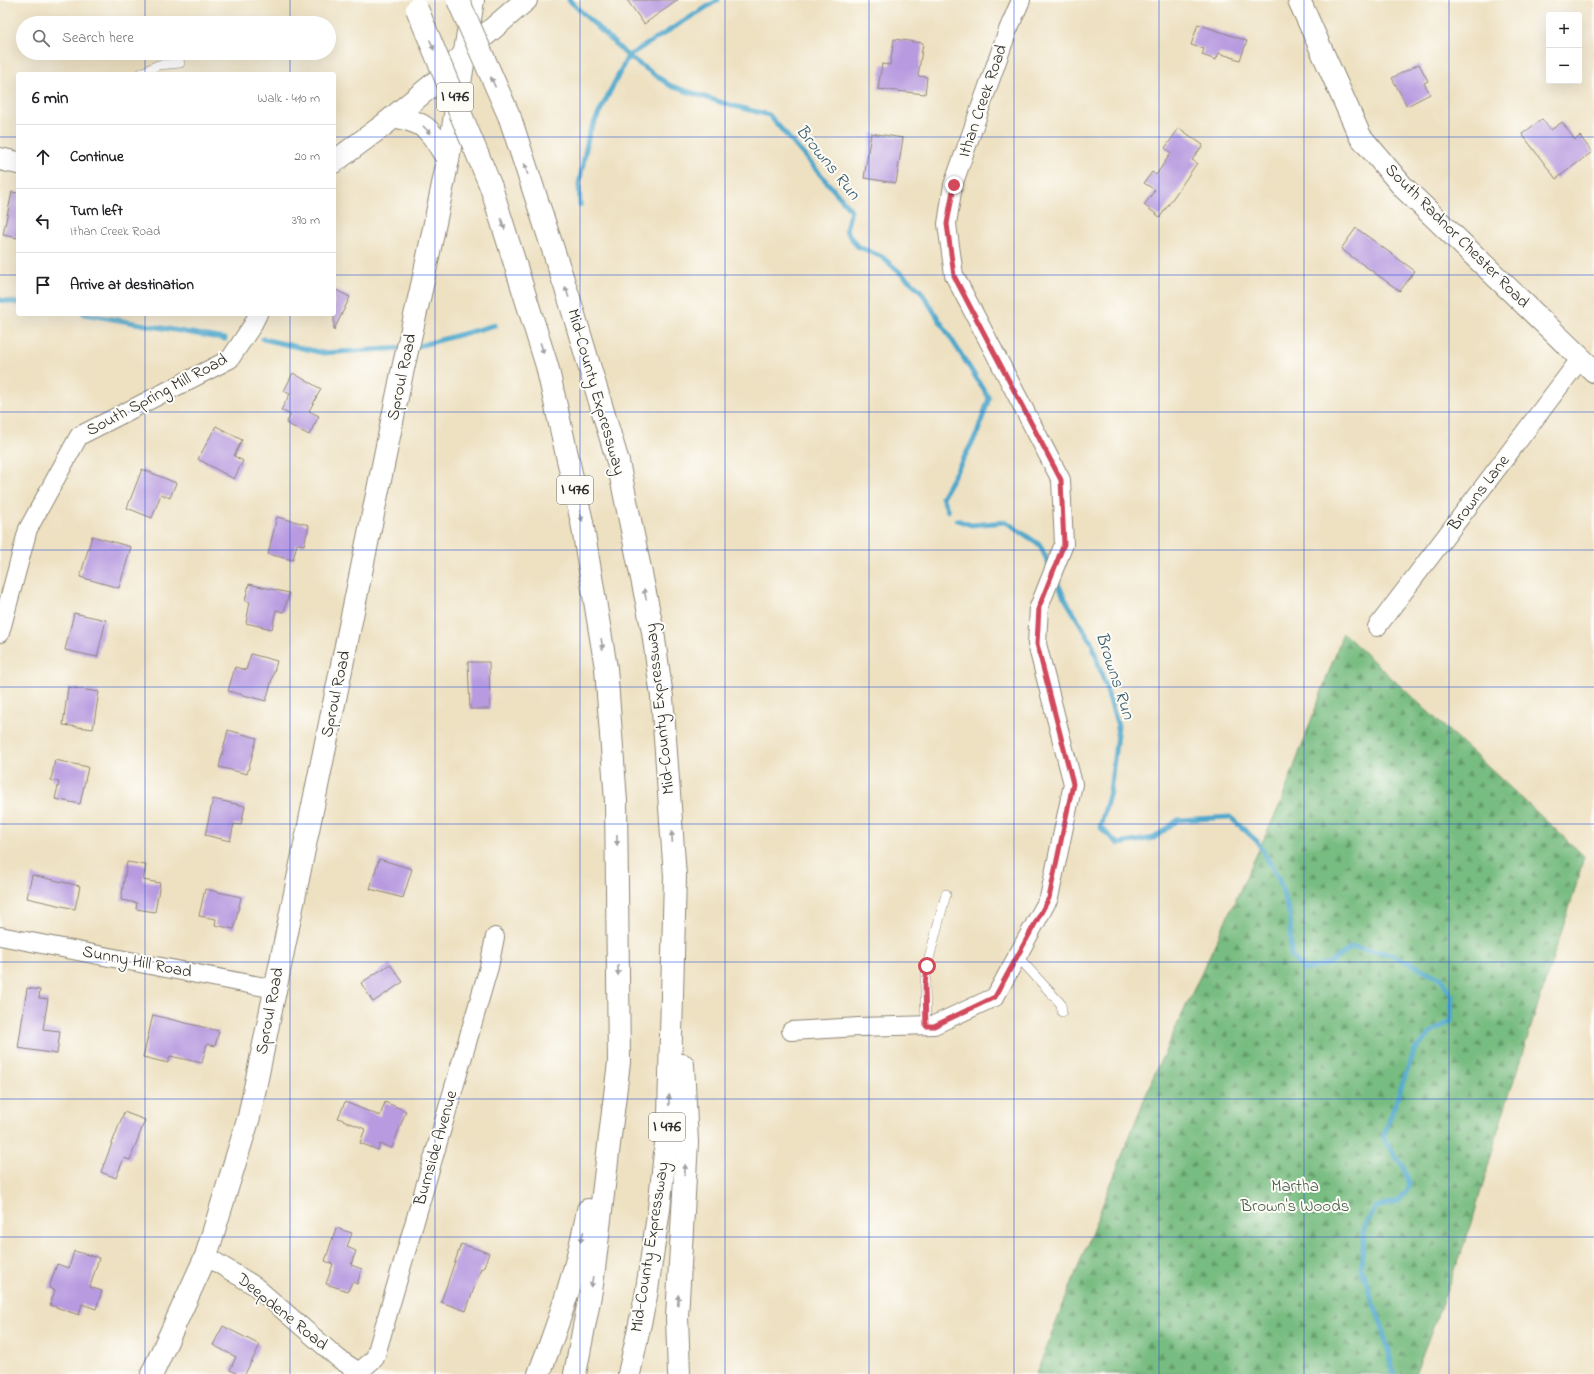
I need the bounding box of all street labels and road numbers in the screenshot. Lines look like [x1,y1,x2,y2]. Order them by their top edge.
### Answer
street label: Ithan Creek Road [952,41,1014,161]
road number: I 476 [437,83,473,111]
street label: South Radnor Chester Road [1379,158,1535,314]
street label: Mid-County Expressway [559,306,632,478]
street label: Sproul Road [381,331,423,423]
street label: South Spring Mill Road [82,347,233,445]
street label: Browns Lane [1441,449,1516,537]
road number: I 476 [557,476,593,504]
street label: Mid-County Expressway [639,622,682,796]
street label: Sproul Road [315,648,357,740]
street label: Sunny Hill Road [80,939,194,986]
street label: Sproul Road [249,965,291,1057]
street label: Burnside Avenue [407,1087,464,1209]
road number: I 476 [649,1113,685,1141]
street label: Mid-County Expressway [624,1160,677,1334]
street label: Deepdene Road [230,1267,333,1357]

